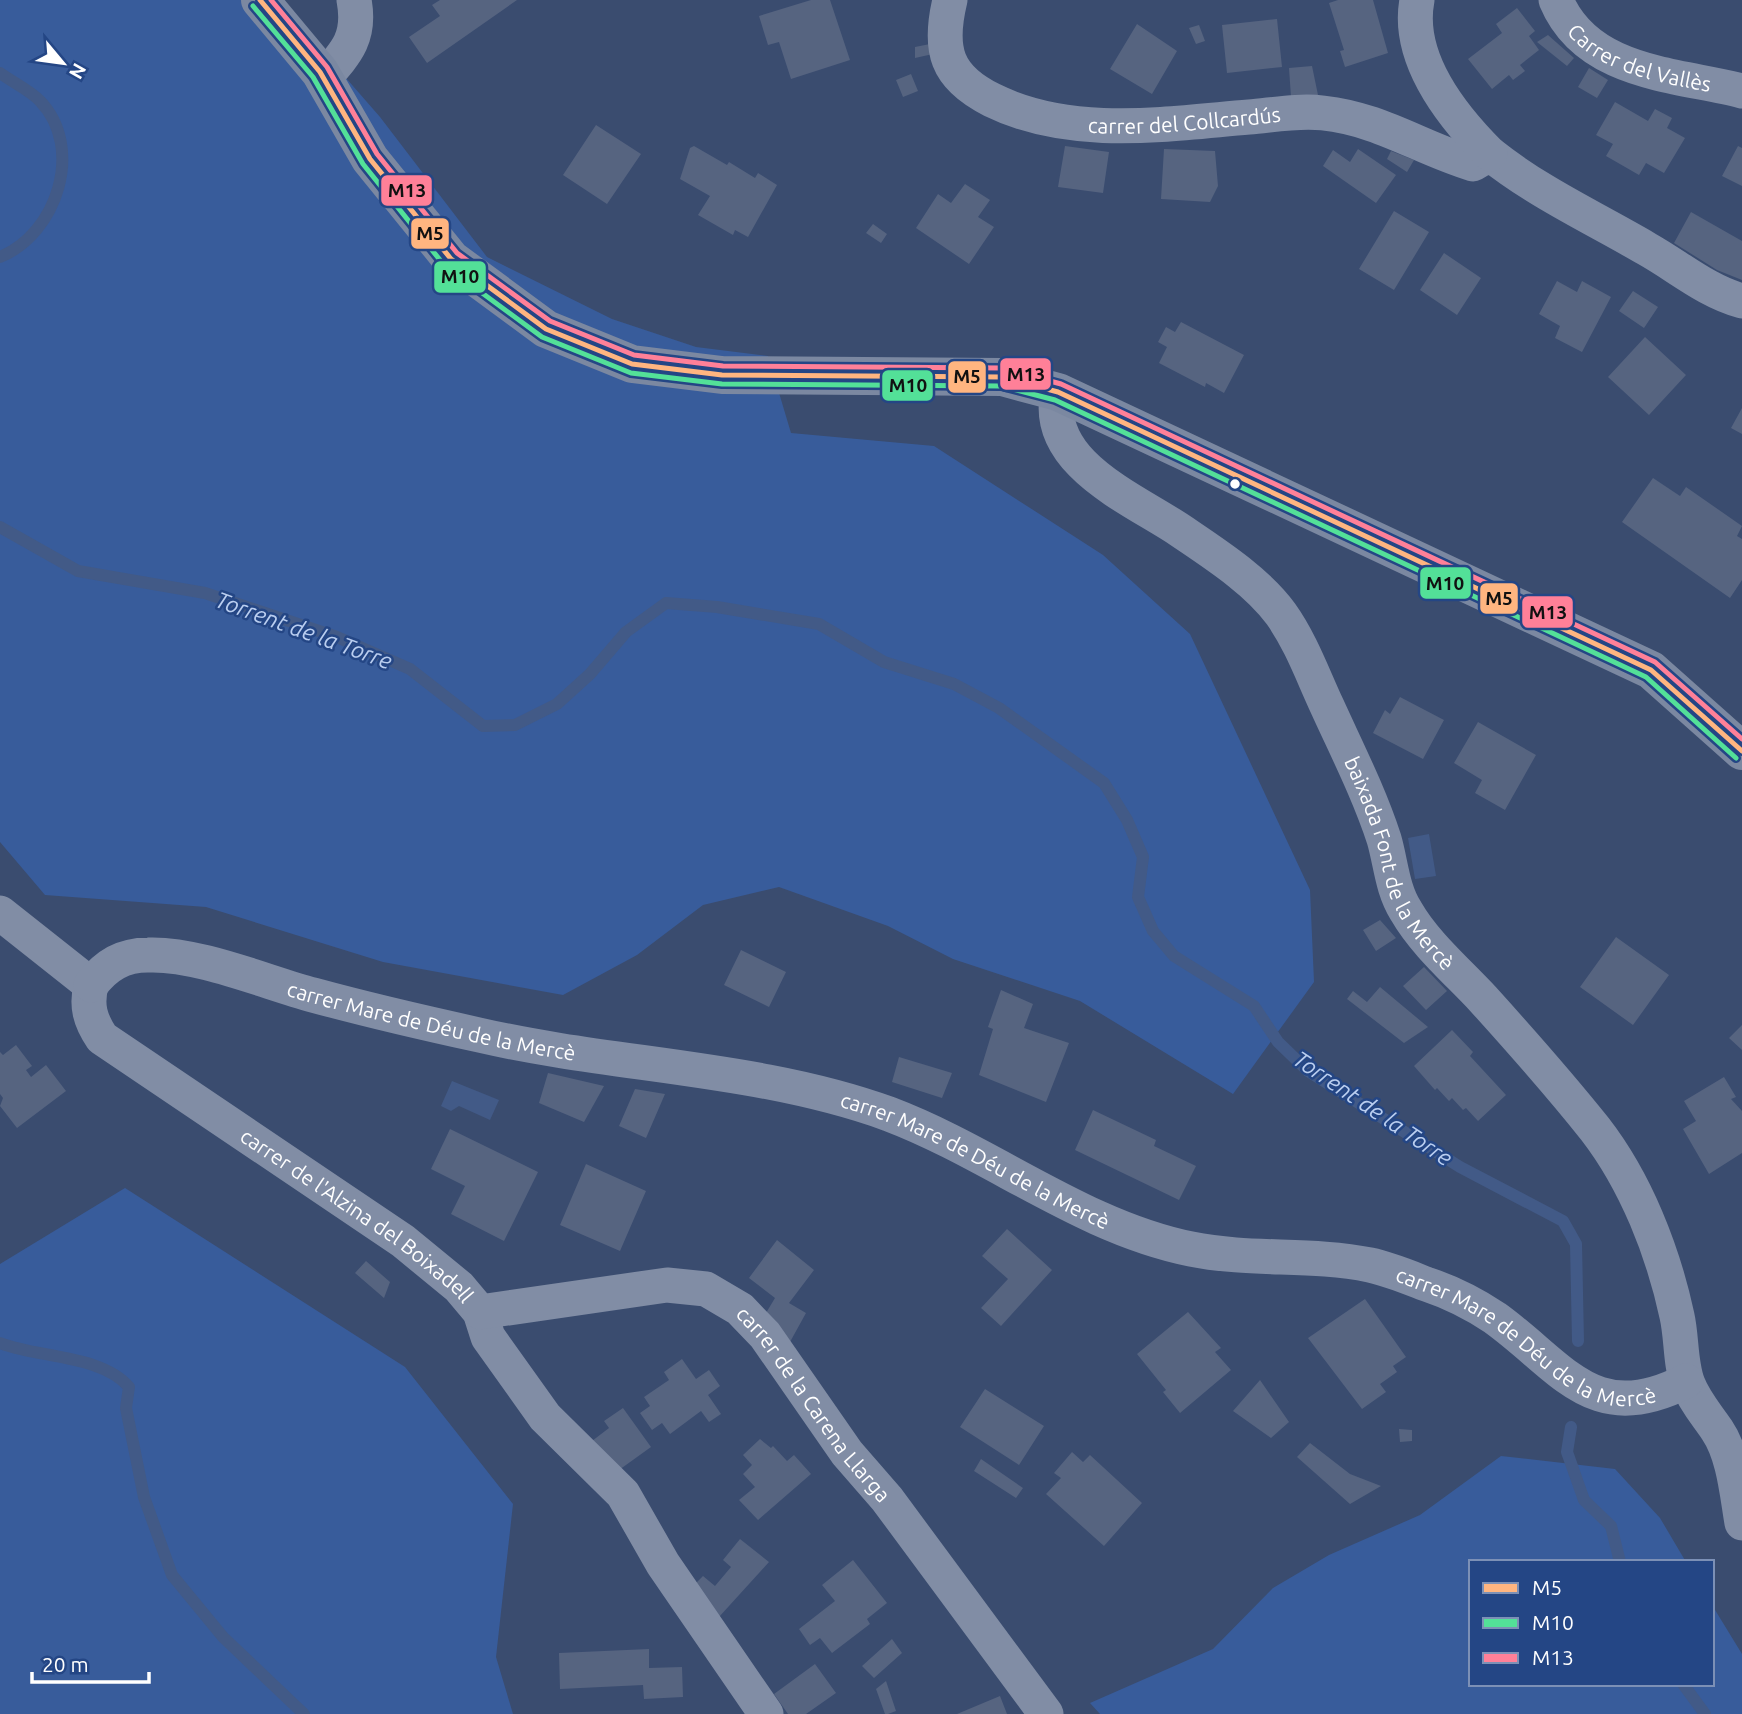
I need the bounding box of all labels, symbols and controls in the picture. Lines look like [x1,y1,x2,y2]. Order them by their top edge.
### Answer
street label: Carrer del Vallès [1563,19,1713,96]
north arrow [28,28,98,98]
text: N [65,60,91,83]
street label: carrer del Collcardús [1087,102,1282,138]
line badge: M13 [380,174,433,207]
text: M13 [388,179,426,201]
line badge: M5 [410,217,450,250]
text: M5 [416,222,444,244]
line badge: M10 [433,260,487,294]
text: M10 [441,265,479,287]
line badge: M13 [999,357,1052,391]
line badge: M5 [947,360,987,394]
text: M13 [1007,363,1045,385]
text: M5 [953,365,981,387]
line badge: M10 [881,369,934,402]
text: M10 [889,374,927,396]
unlabelled marker [1228,477,1242,491]
line badge: M10 [1419,566,1472,600]
text: M10 [1426,572,1464,594]
line badge: M5 [1479,582,1519,615]
water label: Torrent de la Torre [212,586,396,674]
text: M5 [1485,587,1513,609]
line badge: M13 [1521,595,1574,629]
text: M13 [1529,601,1567,623]
street label: baixada Font de la Mercè [1340,753,1459,975]
street label: carrer Mare de Déu de la Mercè [284,976,577,1065]
water label: Torrent de la Torre [1289,1046,1457,1171]
street label: carrer Mare de Déu de la Mercè [838,1087,1113,1234]
street label: carrer de l'Alzina del Boixadell [236,1123,479,1307]
street label: carrer Mare de Déu de la Mercè [1393,1262,1658,1410]
street label: carrer de la Carena Llarga [732,1301,896,1506]
legend [1469,1560,1714,1686]
text: M5 [1532,1575,1562,1599]
text: M10 [1532,1610,1574,1634]
scale bar [32,1640,149,1684]
text: M13 [1532,1645,1574,1669]
text: 20 m [42,1652,89,1676]

